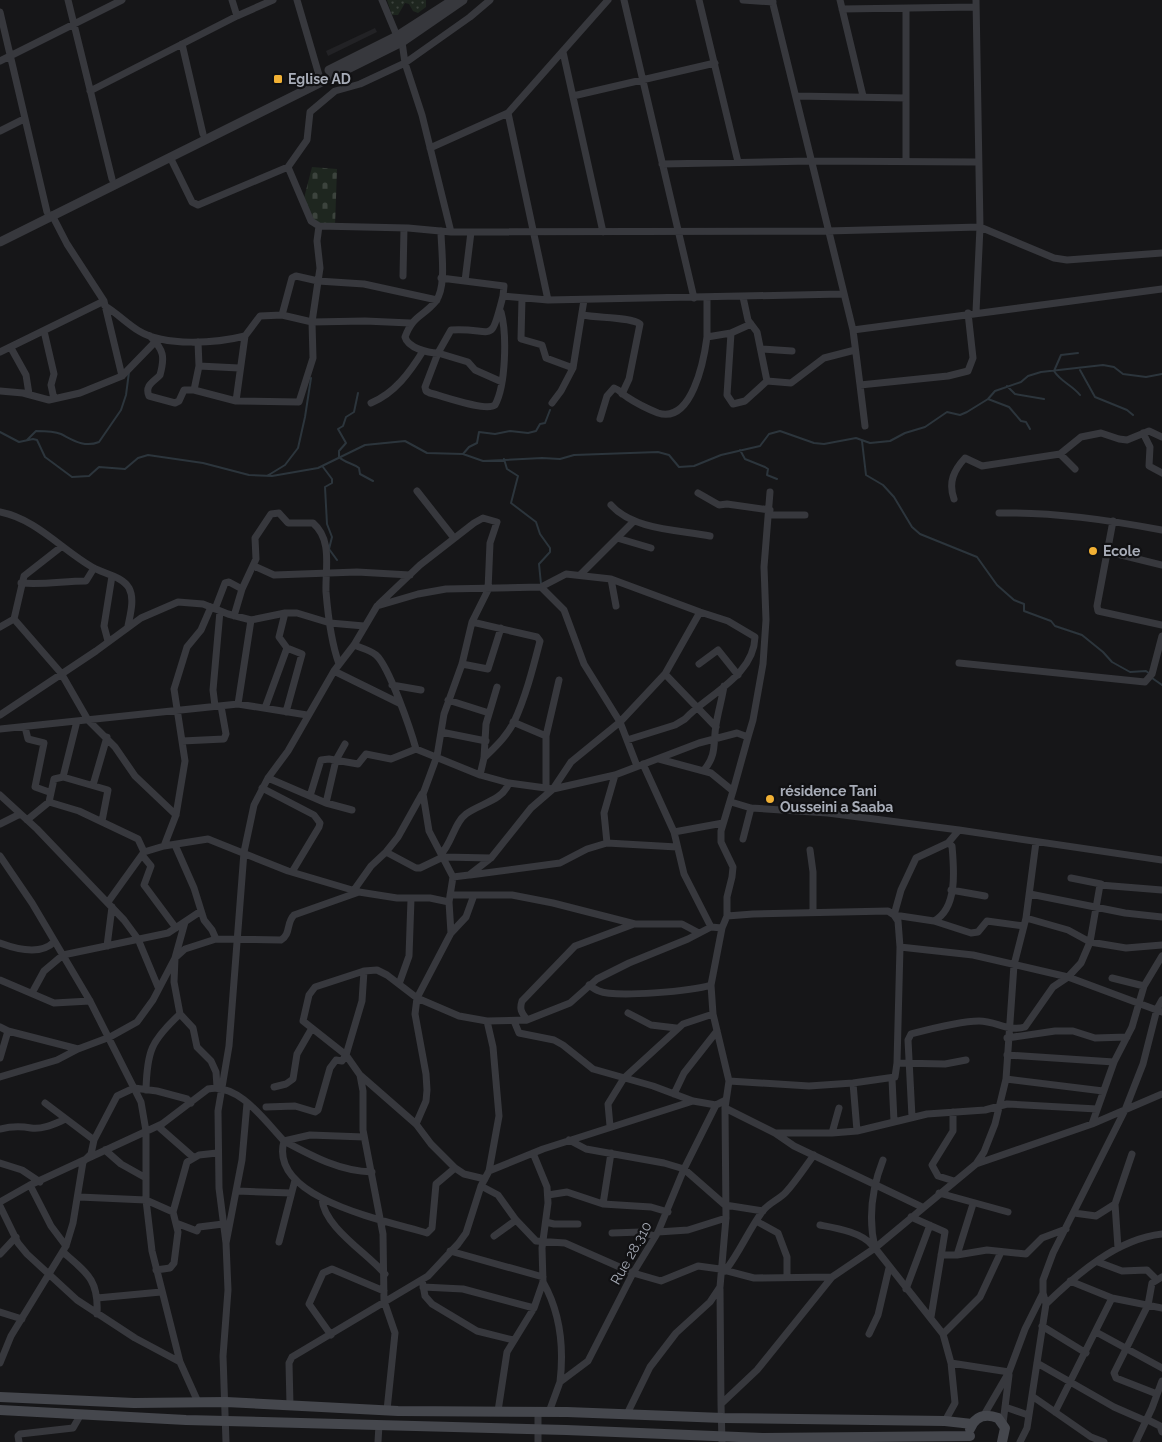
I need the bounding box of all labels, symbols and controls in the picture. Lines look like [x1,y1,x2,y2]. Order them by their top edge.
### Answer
place label: Eglise AD [288,71,351,87]
marker: Eglise AD [272,73,284,85]
place label: Ecole [1103,543,1141,559]
marker: Ecole [1087,545,1099,557]
place label: résidence Tani Ousseini a Saaba [780,783,893,815]
marker: résidence Tani Ousseini a Saaba [764,793,776,805]
street label: Rue 28.310 [607,1219,655,1287]

